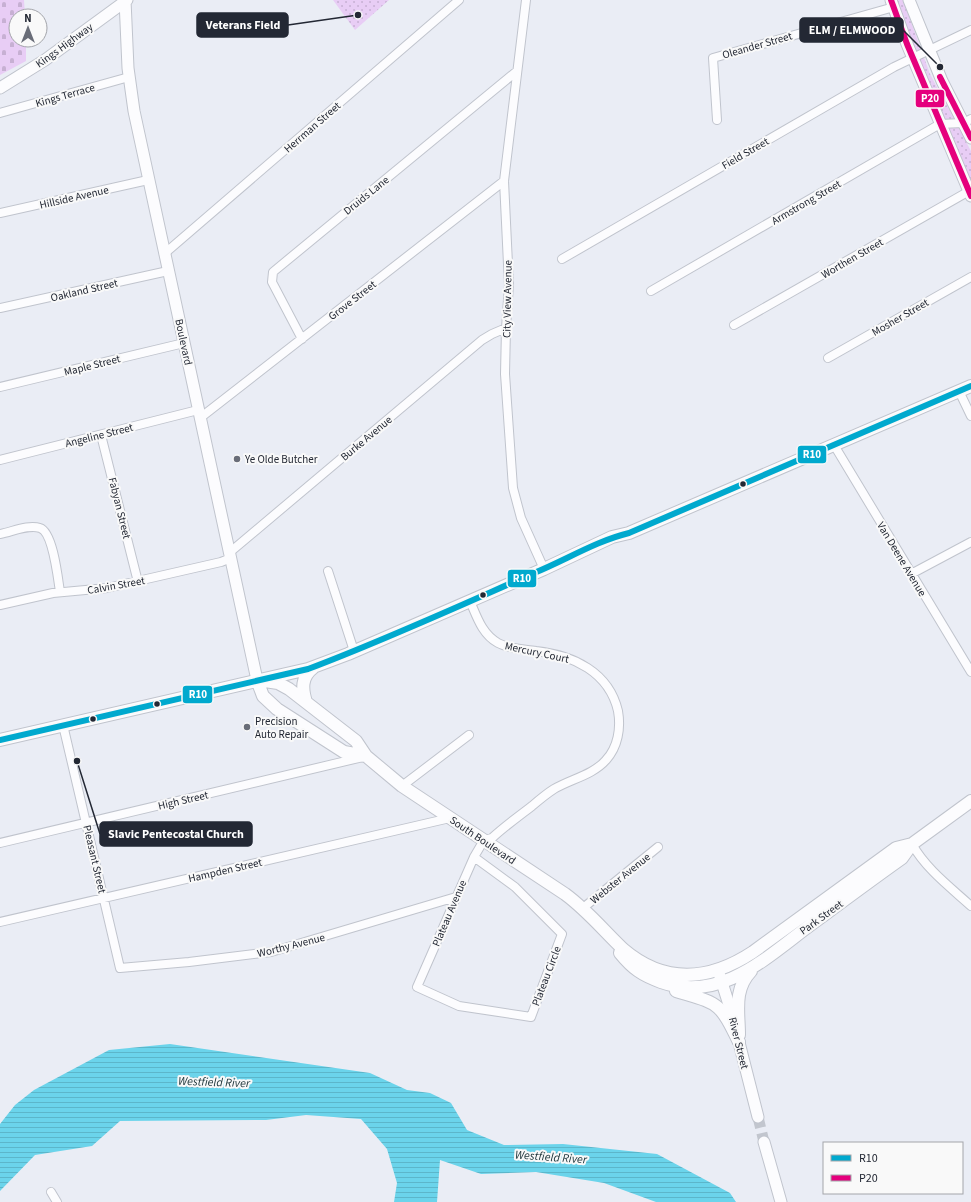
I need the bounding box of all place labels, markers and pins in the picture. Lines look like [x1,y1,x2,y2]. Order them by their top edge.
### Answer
callout: Veterans Field [197,13,288,37]
callout: ELM / ELMWOOD [800,18,903,42]
place label: Ye Olde Butcher [244,452,318,467]
marker: Ye Olde Butcher [232,454,242,464]
unlabelled marker [738,479,748,489]
unlabelled marker [478,590,488,600]
unlabelled marker [152,699,162,709]
unlabelled marker [88,714,98,724]
place label: Precision Auto Repair [255,714,308,742]
marker: Precision Auto Repair [242,722,252,732]
callout: Slavic Pentecostal Church [100,822,252,846]

